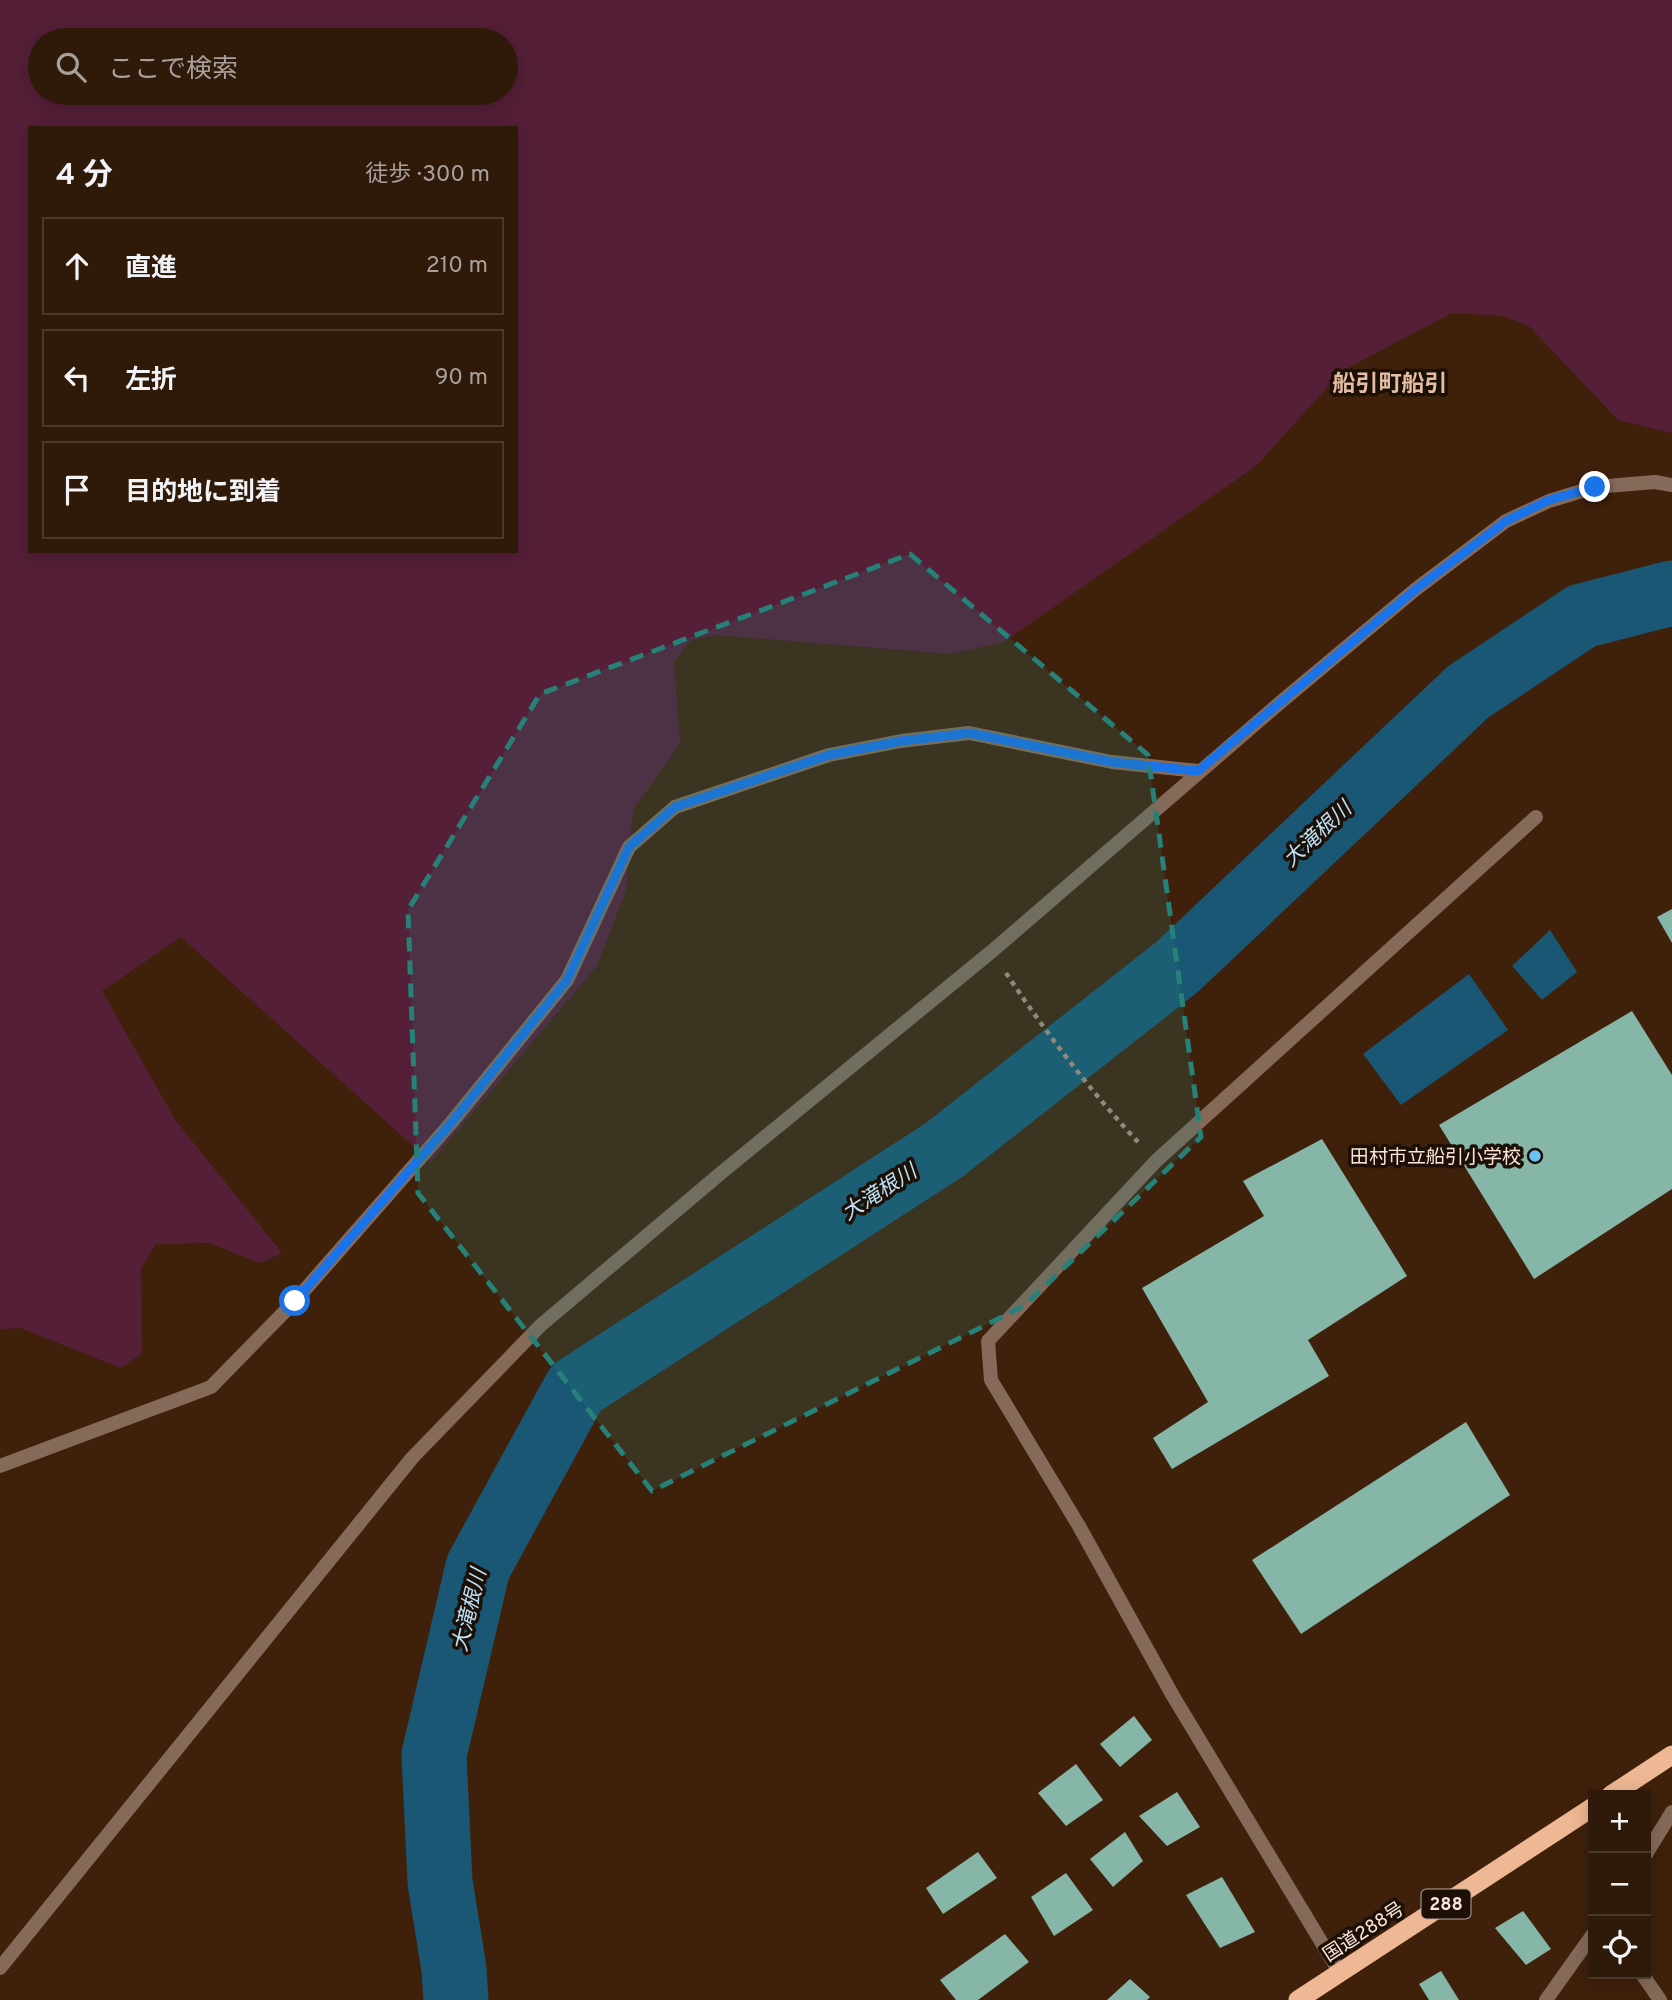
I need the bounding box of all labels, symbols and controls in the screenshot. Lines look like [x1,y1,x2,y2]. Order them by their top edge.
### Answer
search box [28,28,518,105]
icon: search [52,48,90,86]
text: ここで検索 [108,54,238,87]
text: 4 分 [56,158,113,195]
text: 徒歩 · 300 m [365,161,490,190]
icon: ahead [58,247,96,285]
text: 210 m [426,252,488,281]
text: 直進 [125,253,177,286]
icon: left [58,359,96,397]
text: 90 m [435,364,488,393]
text: 左折 [125,365,177,398]
district label: 船引町船引 [1333,371,1448,400]
icon: arrive [58,471,96,509]
route end [1579,471,1610,502]
text: 目的地に到着 [125,477,281,510]
water label: 大滝根川 [1278,795,1359,874]
place label: 田村市立船引小学校 [1350,1146,1521,1170]
marker: 田村市立船引小学校 [1527,1148,1543,1164]
water label: 大滝根川 [837,1158,924,1227]
route start [279,1285,310,1316]
water label: 大滝根川 [447,1564,494,1654]
map controls [1588,1790,1651,1979]
button: + [1588,1790,1651,1853]
button: − [1588,1853,1651,1916]
road number: 288 [1422,1890,1470,1918]
street label: 国道288号 [1319,1898,1409,1968]
button: locate [1588,1916,1651,1979]

